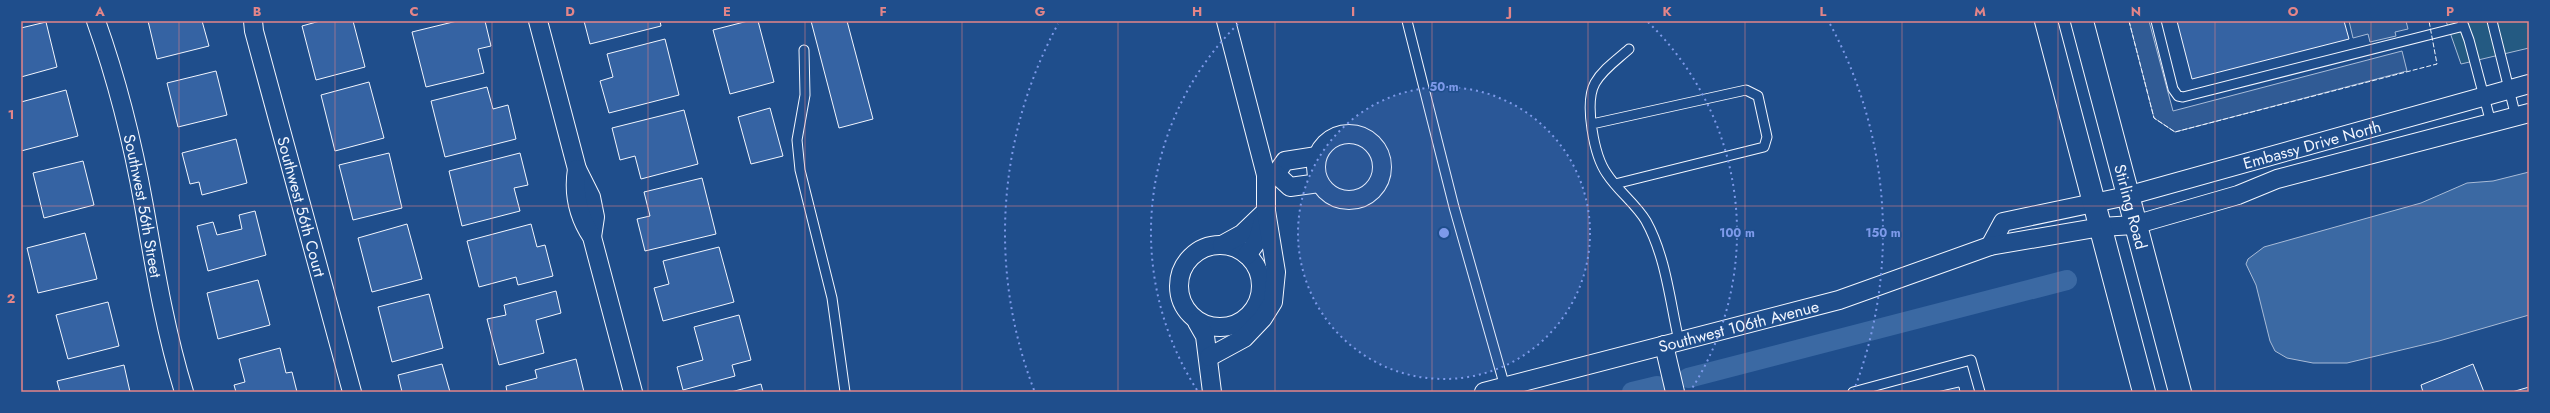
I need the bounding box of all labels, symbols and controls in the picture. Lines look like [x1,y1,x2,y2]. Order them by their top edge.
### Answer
text: A [94,2,105,21]
text: B [253,2,262,21]
text: C [409,2,419,21]
text: D [565,2,575,21]
text: E [723,2,731,21]
text: F [879,2,887,21]
text: G [1035,2,1046,21]
text: H [1192,2,1202,21]
text: I [1351,2,1355,21]
text: J [1505,2,1512,21]
text: K [1662,2,1672,21]
text: L [1820,2,1827,21]
text: M [1974,2,1986,21]
text: N [2131,2,2141,21]
text: O [2288,2,2299,21]
text: P [2446,2,2454,21]
text: 50 m [1429,78,1459,96]
text: 1 [8,105,14,124]
street label: Embassy Drive North [2241,115,2384,175]
street label: Southwest 56th Street [118,132,168,280]
street label: Southwest 56th Court [271,134,331,280]
street label: Stirling Road [2108,162,2153,252]
text: 100 m [1719,224,1755,242]
text: 150 m [1865,224,1901,242]
centre of rings [1437,226,1451,240]
text: 2 [7,289,15,308]
street label: Southwest 106th Avenue [1656,295,1822,358]

